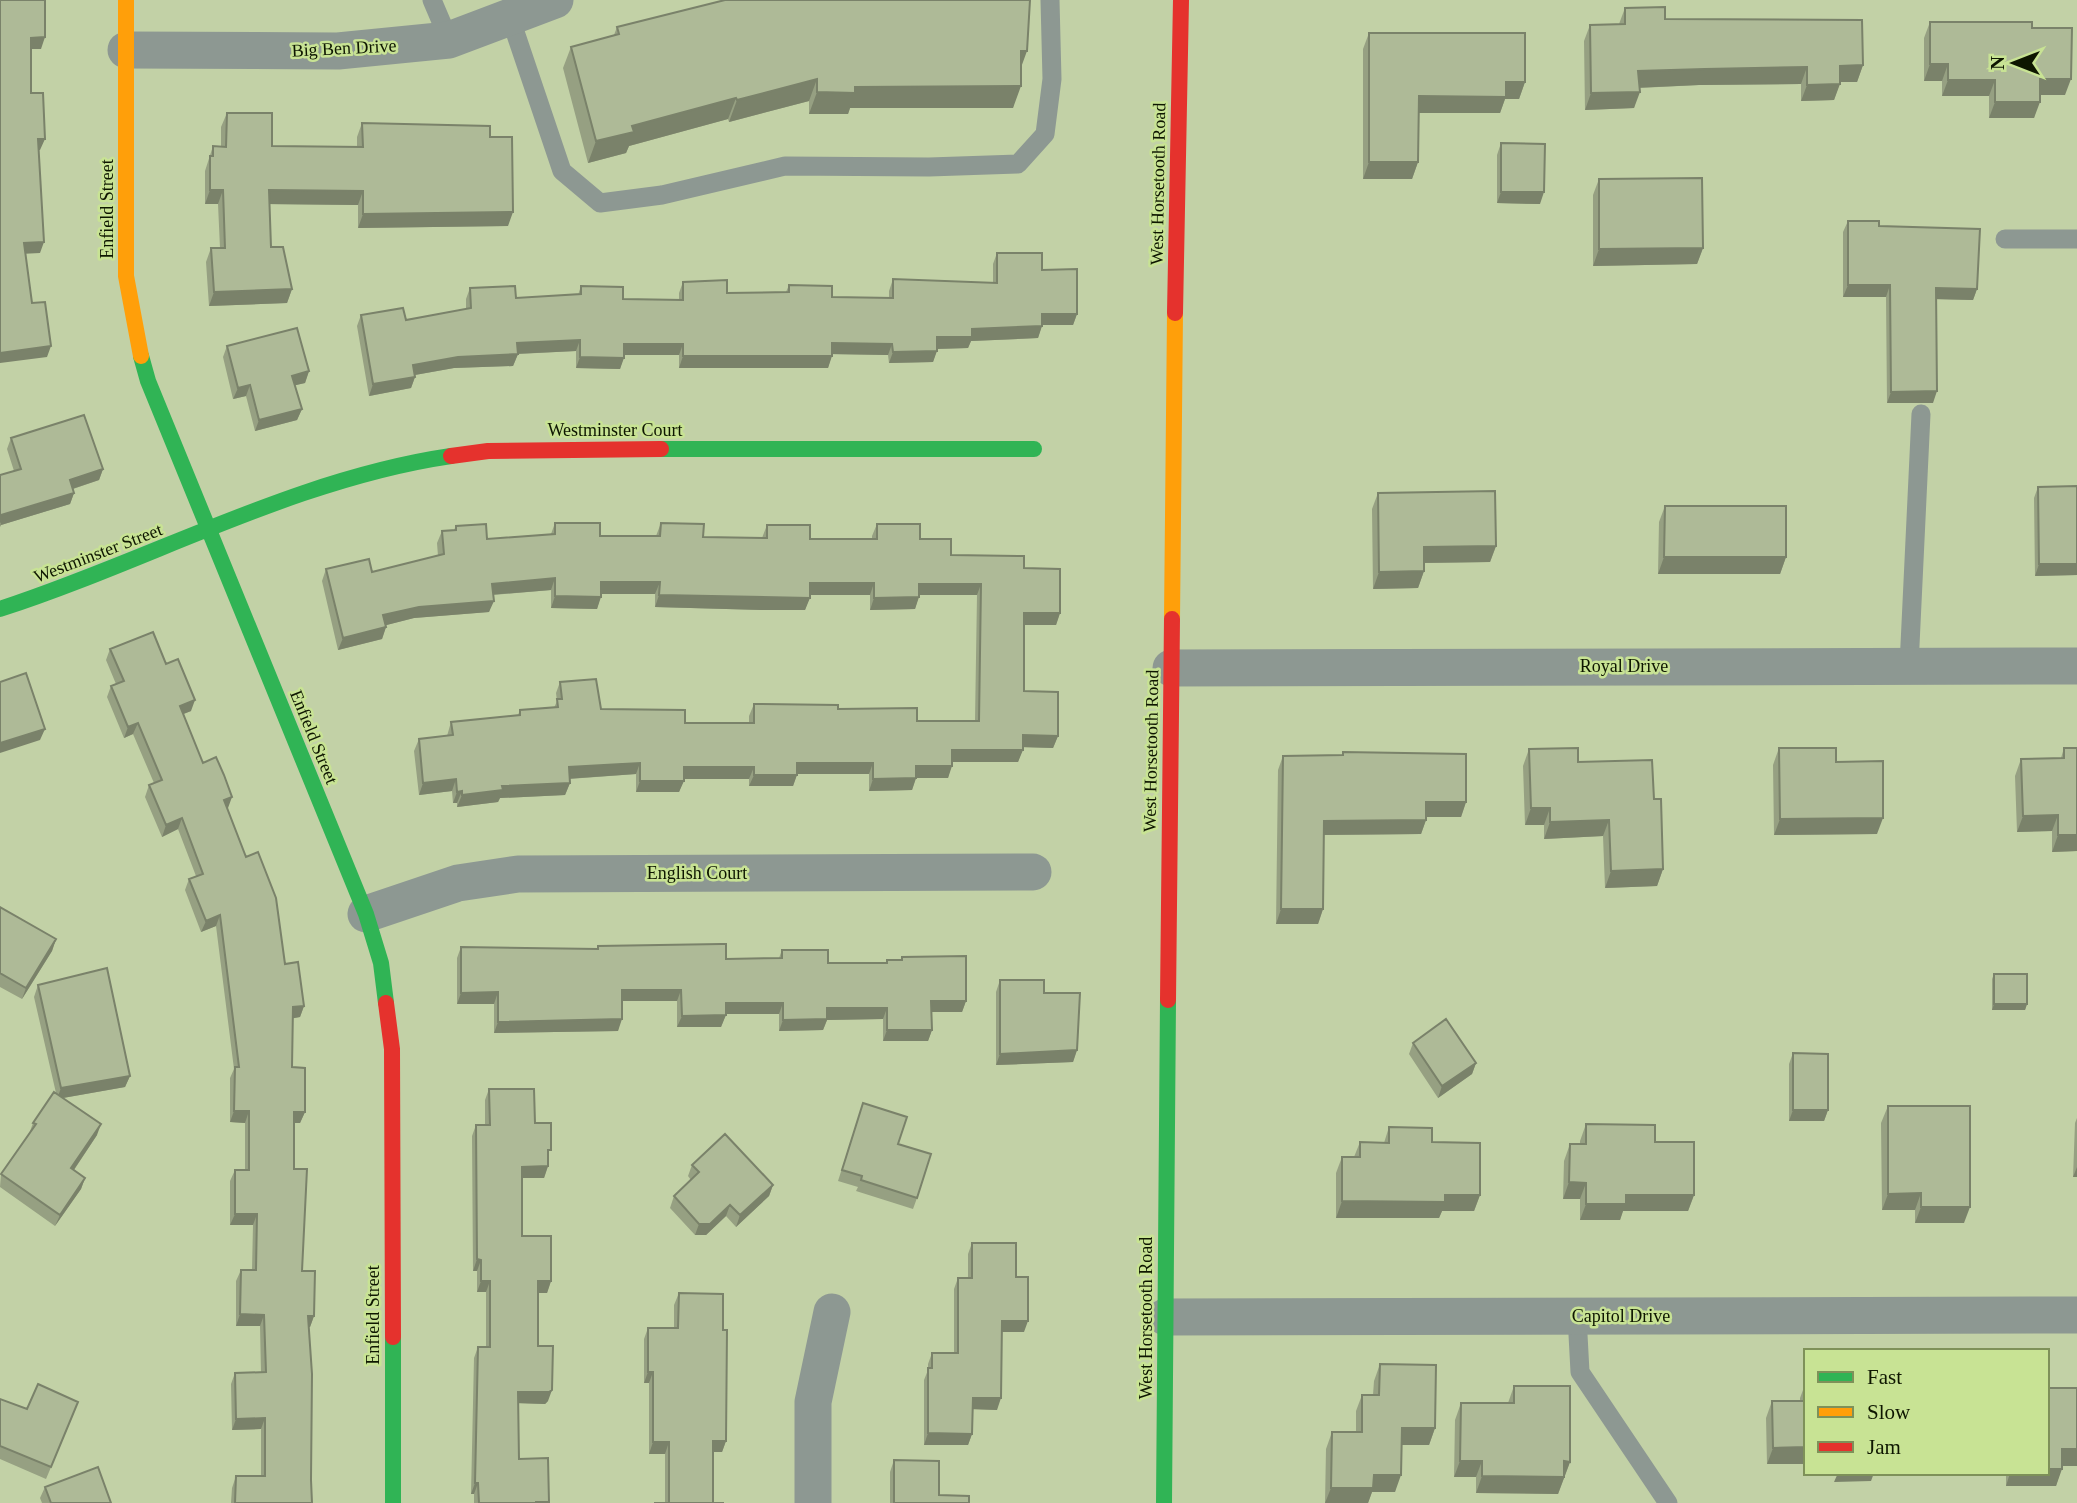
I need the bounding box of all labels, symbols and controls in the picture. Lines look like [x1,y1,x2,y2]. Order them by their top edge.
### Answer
north arrow [1979,28,2049,98]
street label: Big Ben Drive [291,35,397,61]
text: N [1987,56,2008,70]
street label: West Horsetooth Road [1147,103,1169,265]
street label: Enfield Street [97,159,117,259]
street label: Westminster Court [547,420,683,440]
street label: Westminster Street [31,519,165,587]
street label: Royal Drive [1580,656,1668,676]
street label: West Horsetooth Road [1140,670,1162,832]
street label: Enfield Street [286,687,342,787]
street label: English Court [647,863,747,883]
street label: West Horsetooth Road [1136,1237,1156,1399]
street label: Enfield Street [363,1265,383,1365]
street label: Capitol Drive [1572,1306,1670,1326]
legend [1804,1349,2049,1475]
text: Fast [1867,1365,1902,1389]
text: Slow [1867,1400,1911,1424]
text: Jam [1867,1435,1901,1459]

